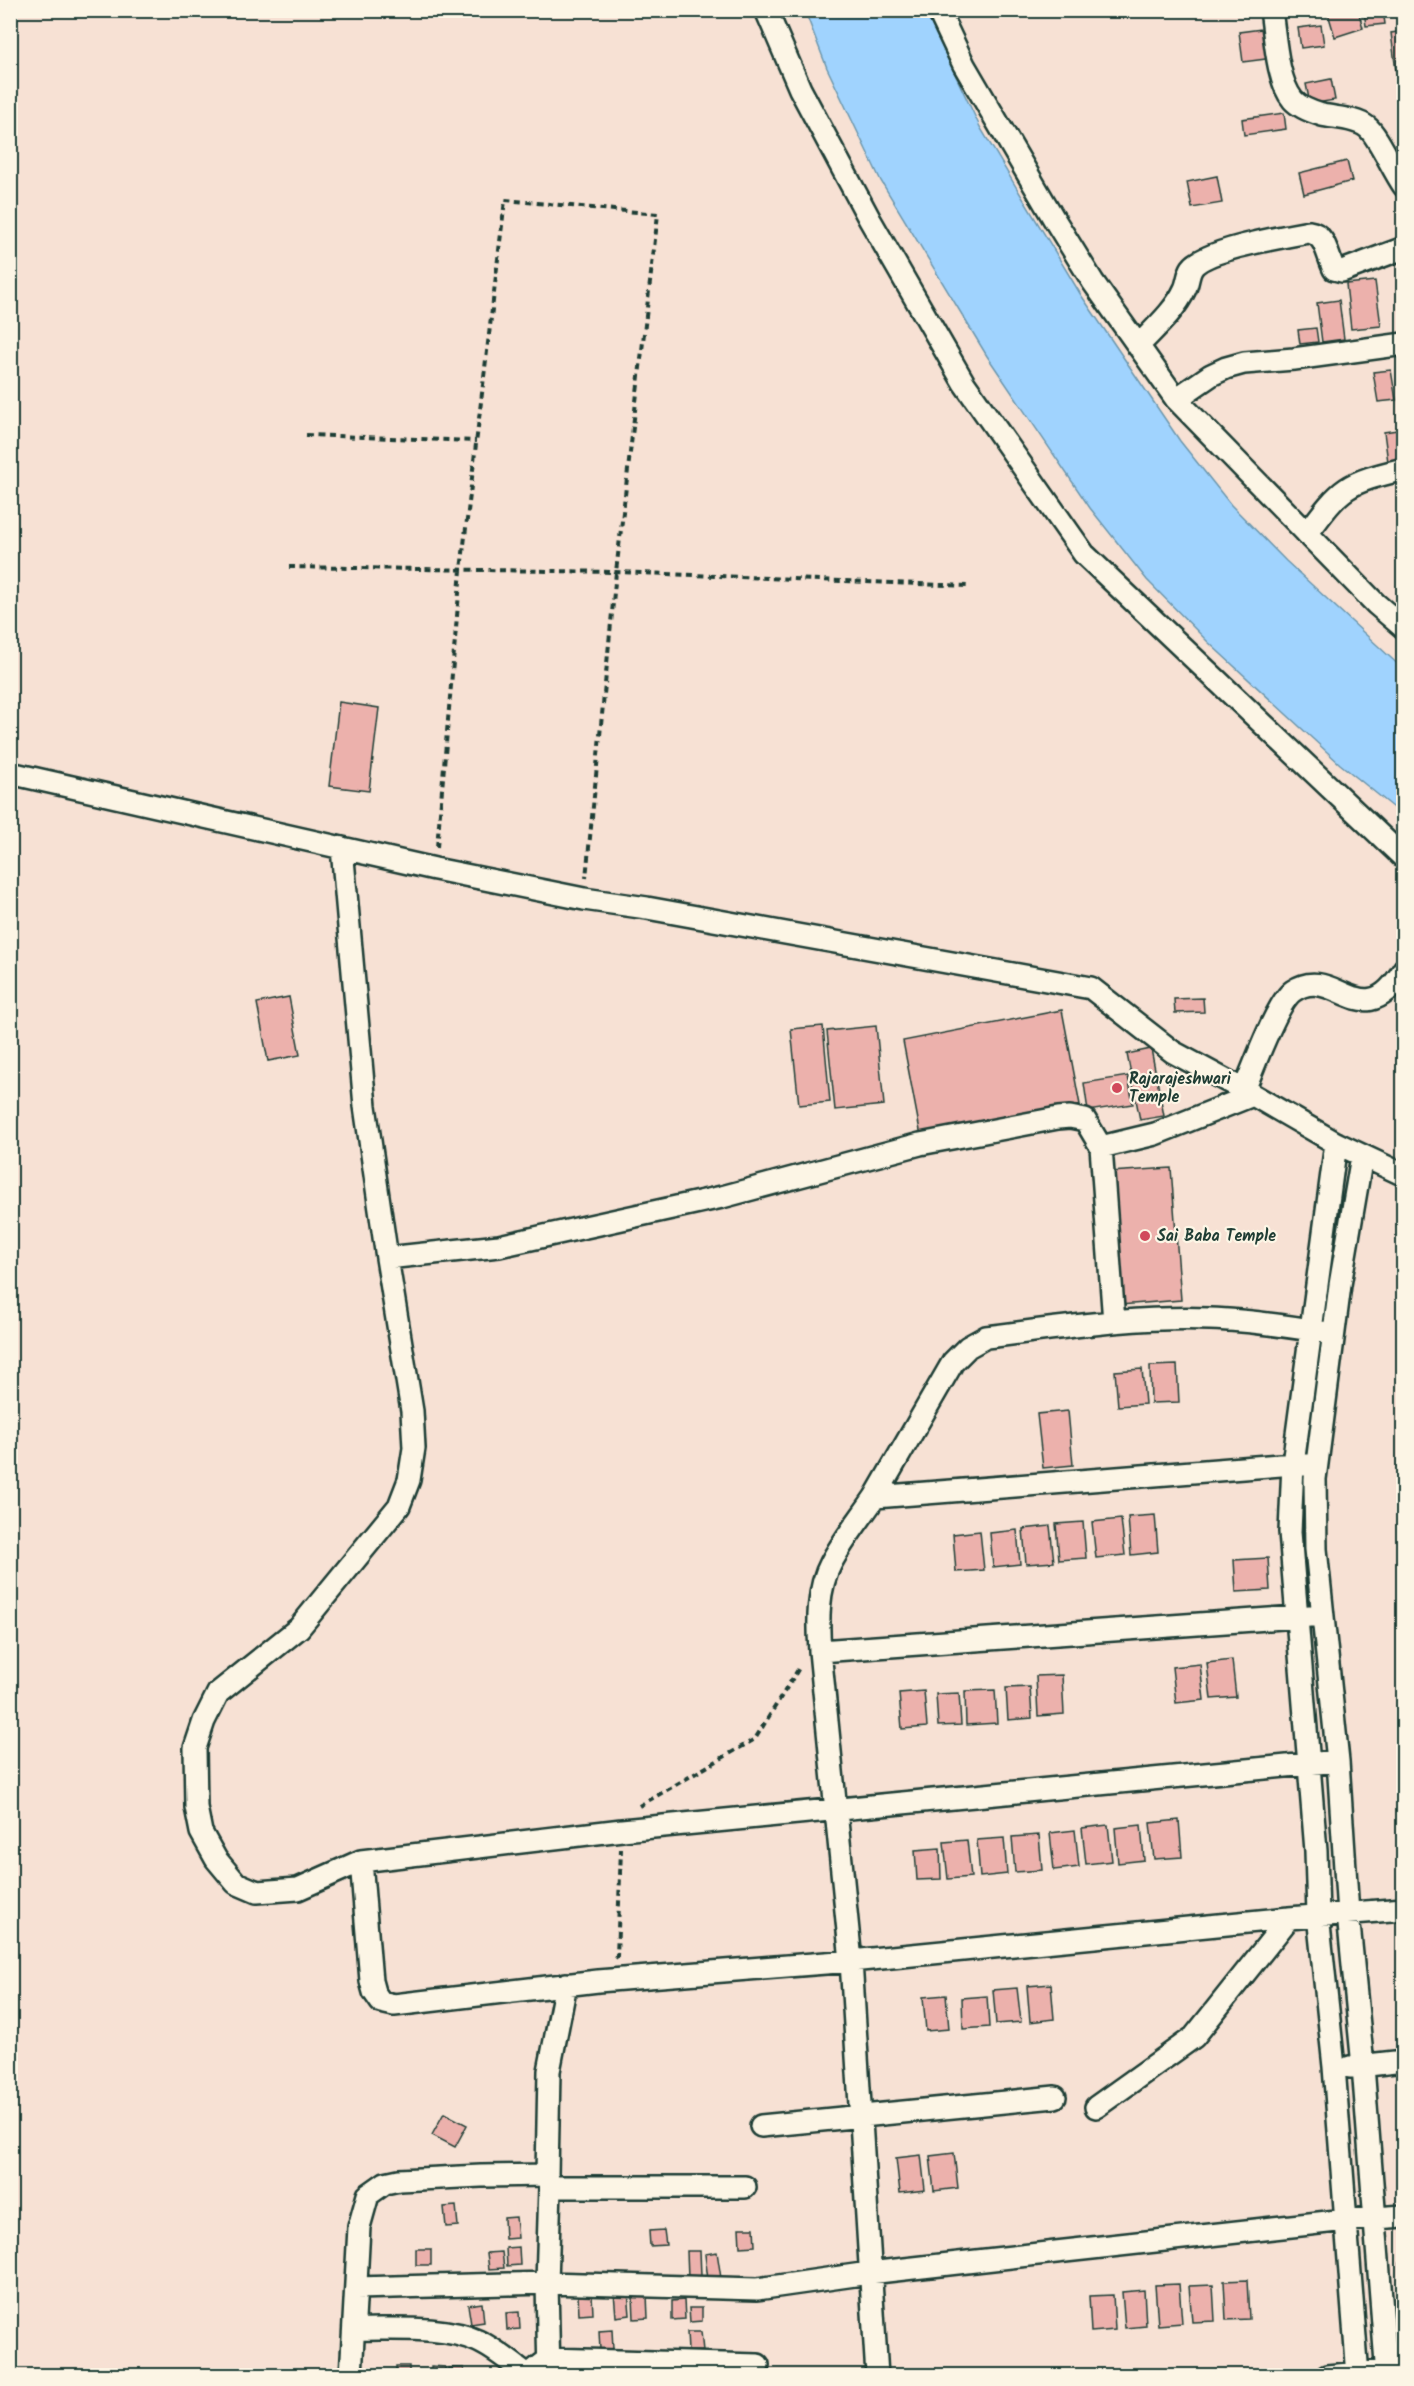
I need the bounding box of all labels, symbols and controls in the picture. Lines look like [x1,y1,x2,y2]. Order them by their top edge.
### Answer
place label: Rajarajeshwari Temple [1129,1067,1232,1110]
marker: Rajarajeshwari Temple [1110,1081,1124,1095]
place label: Sai Baba Temple [1157,1224,1276,1249]
marker: Sai Baba Temple [1138,1229,1152,1243]

